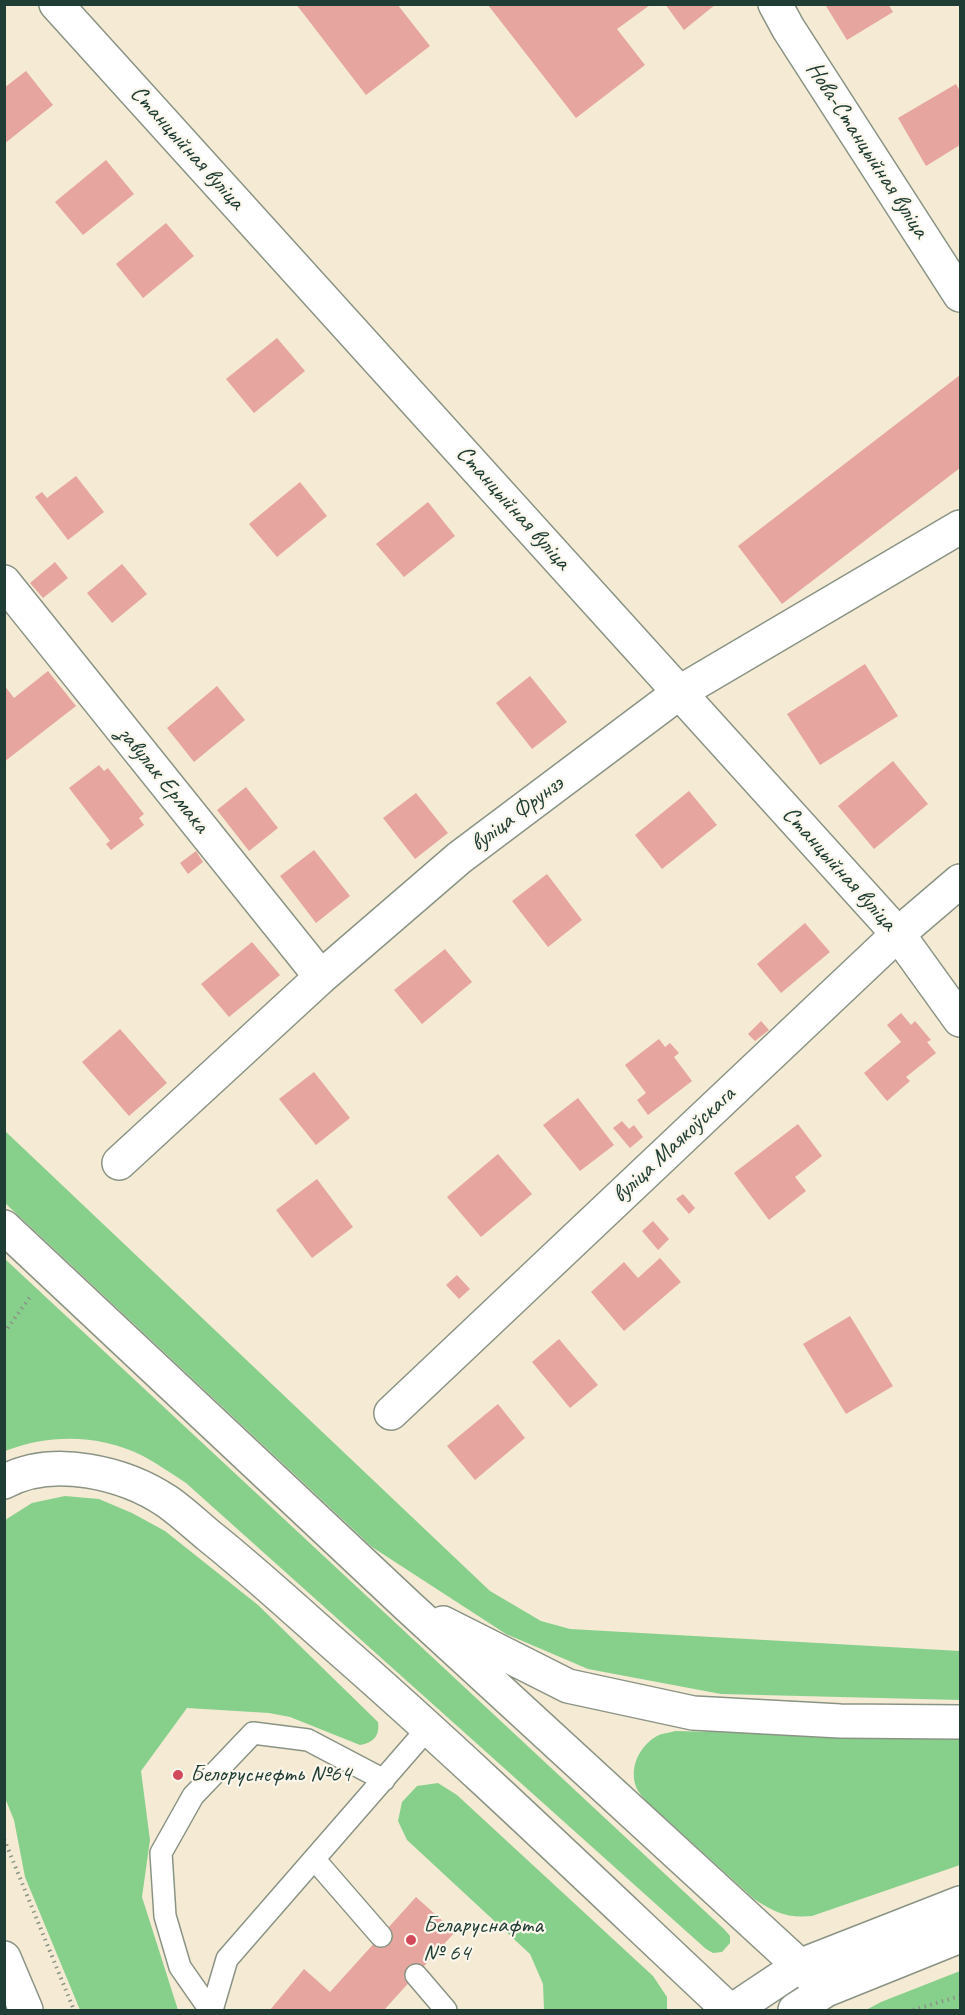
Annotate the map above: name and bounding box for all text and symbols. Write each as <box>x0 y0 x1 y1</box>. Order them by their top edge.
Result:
street label: Нова-Станцыйная вуліца <box>799 56 935 244</box>
street label: Станцыйная вуліца <box>123 80 251 216</box>
street label: Станцыйная вуліца <box>449 440 577 576</box>
street label: завулак Ермака <box>111 721 215 839</box>
street label: вуліца Фрунзэ <box>465 770 569 858</box>
street label: Станцыйная вуліца <box>775 801 903 937</box>
street label: вуліца Маякоўскага <box>606 1081 742 1209</box>
place label: Белоруснефть №64 <box>190 1761 351 1789</box>
marker: Белоруснефть №64 <box>171 1768 185 1782</box>
place label: Беларуснафта № 64 <box>423 1912 543 1968</box>
marker: Беларуснафта № 64 <box>404 1933 418 1947</box>

